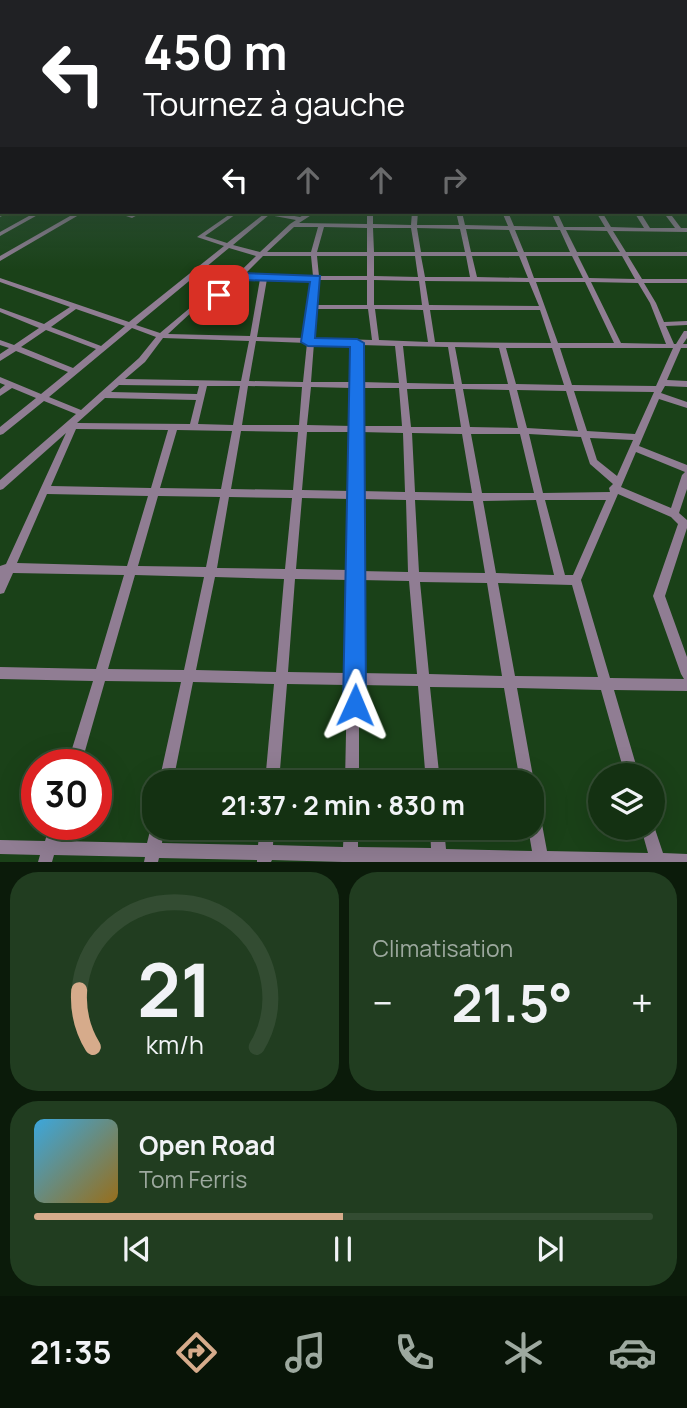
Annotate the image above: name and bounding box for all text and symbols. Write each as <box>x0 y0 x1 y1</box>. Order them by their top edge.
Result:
text: 450 m <box>143 18 288 85</box>
icon: left <box>28 28 119 119</box>
text: Tournez à gauche <box>143 82 405 126</box>
icon: left <box>216 161 254 199</box>
icon: ahead <box>289 161 327 199</box>
icon: ahead <box>362 161 400 199</box>
icon: right <box>435 161 473 199</box>
pin <box>189 265 249 325</box>
icon: arrive <box>200 276 238 314</box>
position arrow <box>318 668 392 742</box>
speed limit sign: 30 <box>21 749 112 840</box>
map controls <box>588 763 665 840</box>
button: layers <box>588 763 665 840</box>
text: 21:37 · 2 min · 830 m <box>221 787 465 823</box>
text: Climatisation <box>373 932 513 964</box>
text: 21 <box>137 940 212 1040</box>
text: 21.5° <box>451 967 573 1038</box>
text: − <box>373 976 393 1028</box>
text: + <box>631 976 653 1028</box>
text: km/h <box>145 1027 203 1062</box>
text: Open Road <box>139 1127 275 1163</box>
text: Tom Ferris <box>139 1163 247 1195</box>
icon: previous <box>118 1230 156 1268</box>
icon: pause <box>324 1230 362 1268</box>
icon: next <box>531 1230 569 1268</box>
icon: directions <box>172 1328 221 1377</box>
icon: music <box>281 1328 330 1377</box>
icon: phone <box>390 1328 439 1377</box>
icon: climate <box>499 1328 548 1377</box>
icon: car <box>608 1328 657 1377</box>
text: 21:35 <box>30 1330 111 1374</box>

